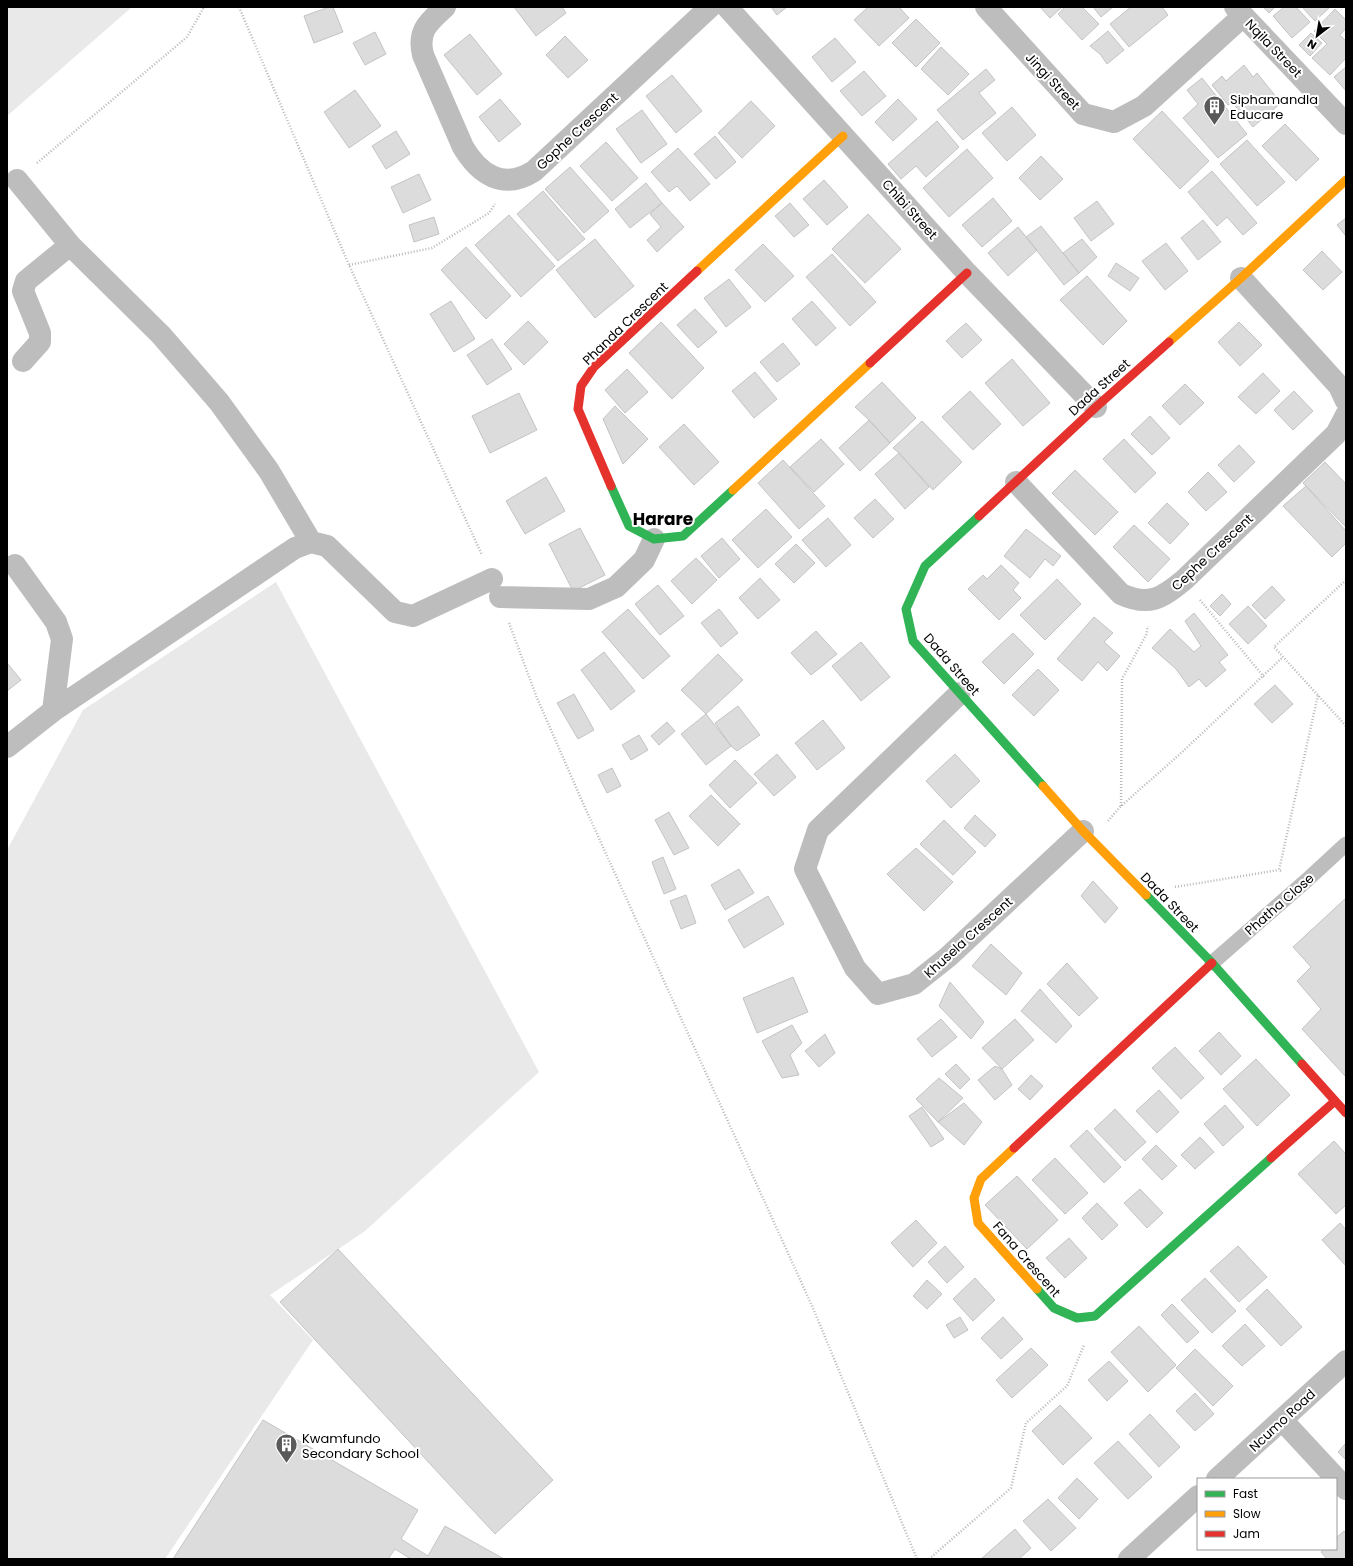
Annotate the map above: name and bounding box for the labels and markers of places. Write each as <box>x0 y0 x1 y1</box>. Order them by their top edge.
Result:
place label: Siphamandla Educare <box>1230 90 1318 124</box>
building icon: Siphamandla Educare <box>1202 93 1228 126</box>
place label: Kwamfundo Secondary School <box>302 1429 419 1463</box>
building icon: Kwamfundo Secondary School <box>274 1432 300 1465</box>

